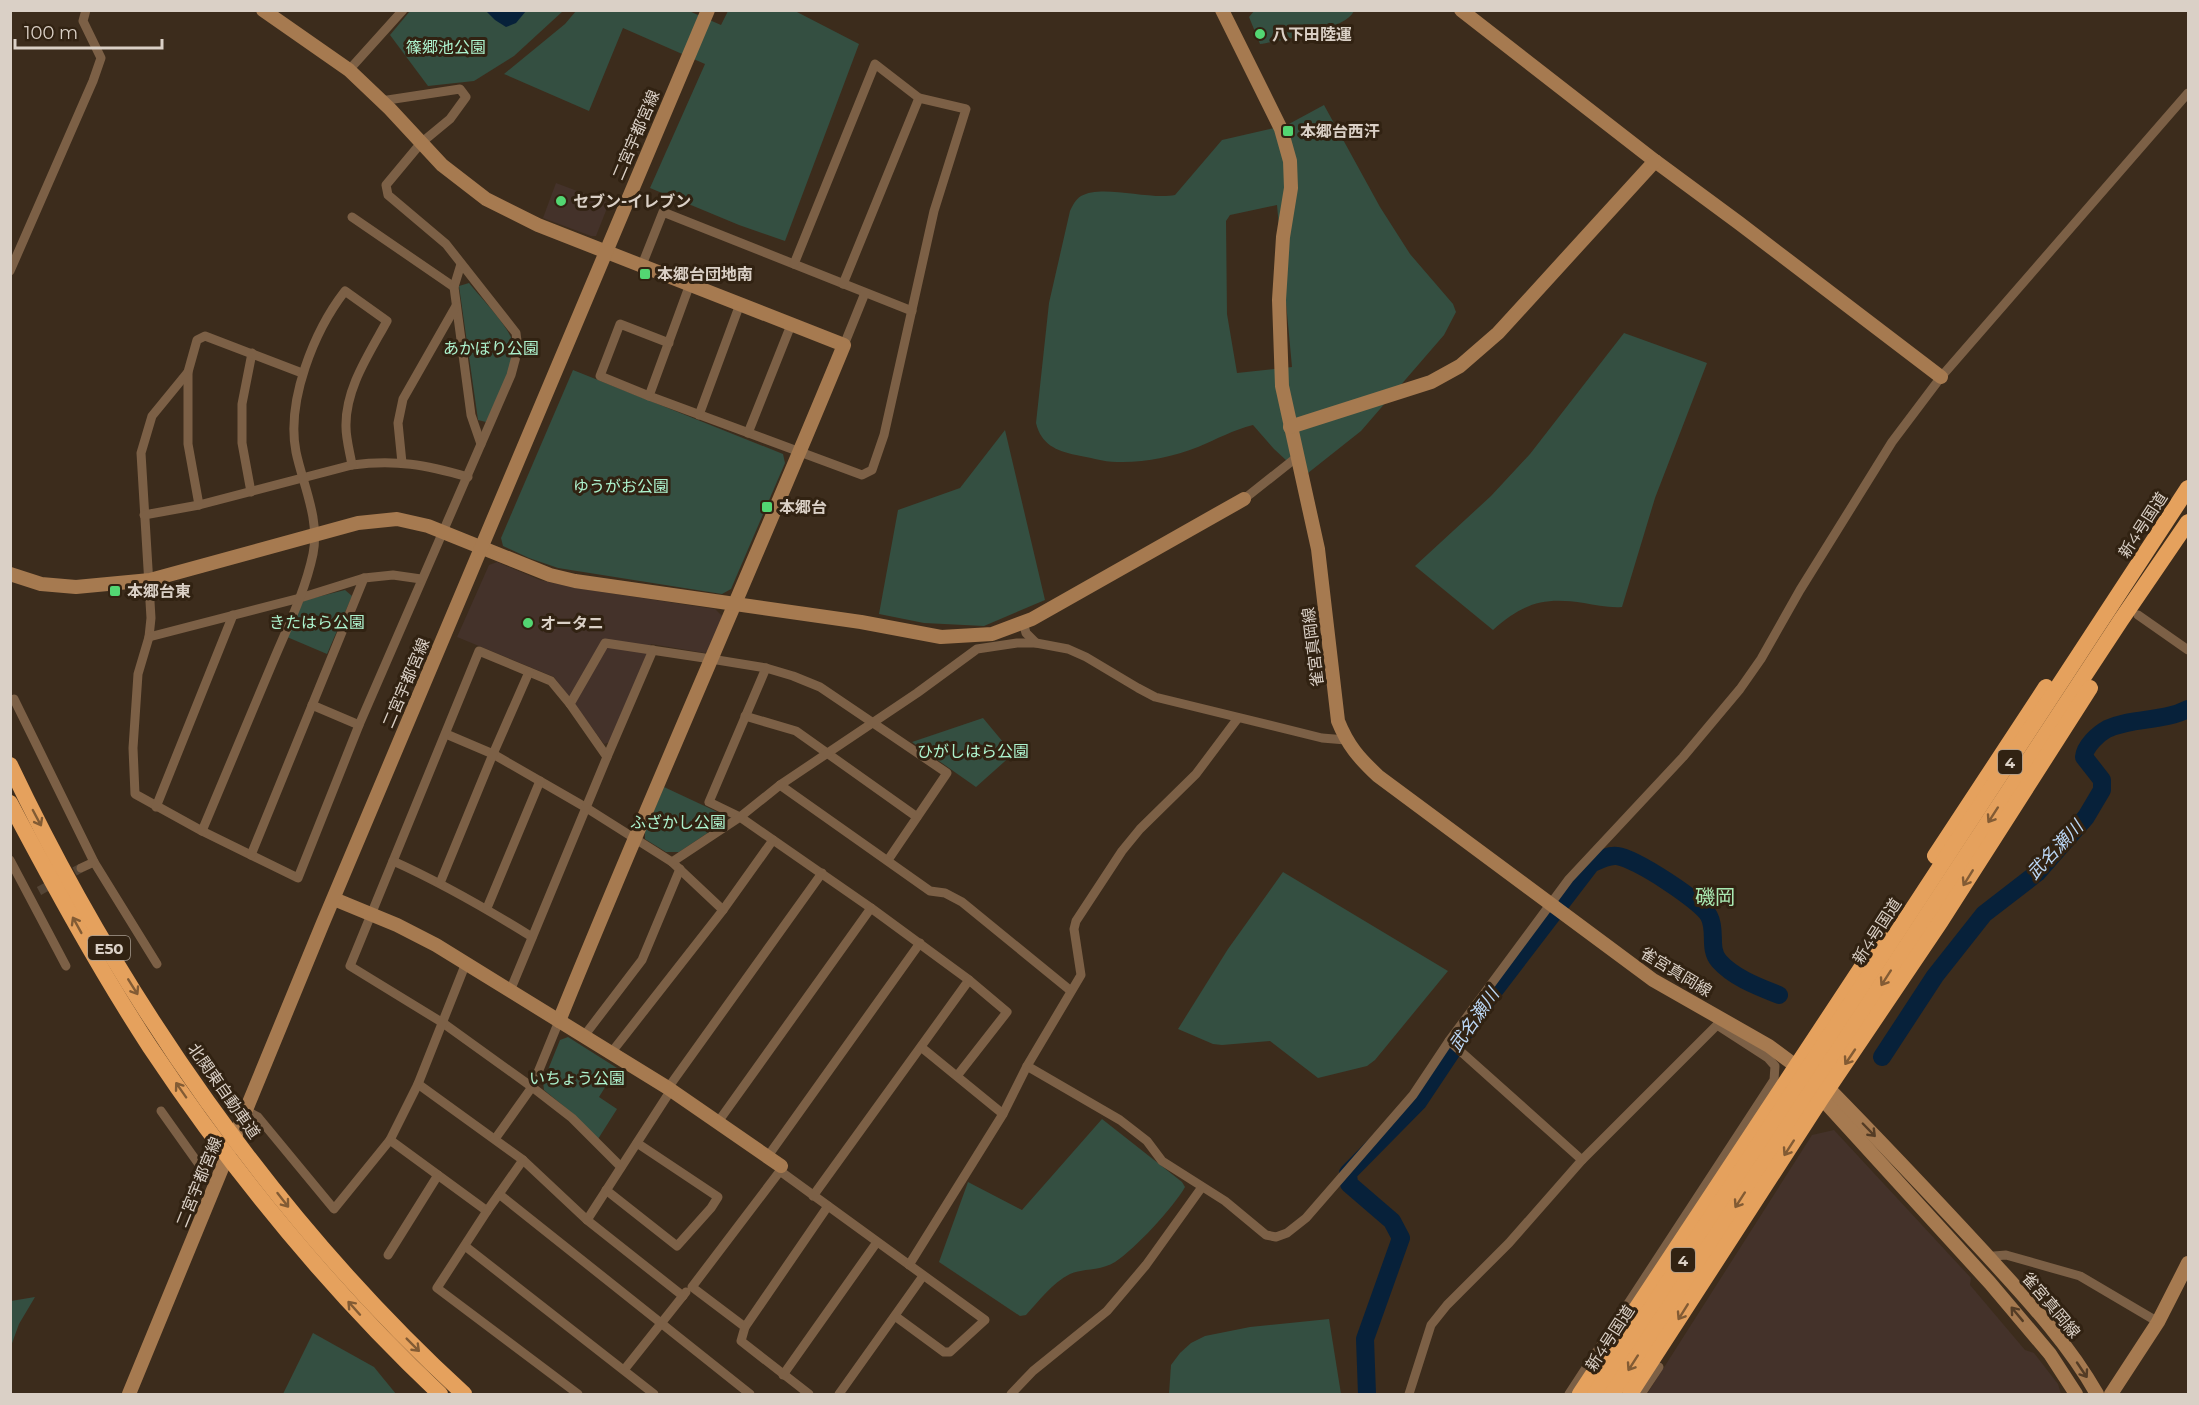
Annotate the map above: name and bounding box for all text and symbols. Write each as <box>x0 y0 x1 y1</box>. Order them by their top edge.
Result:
scale bar <box>15 12 162 50</box>
text: 100 m <box>24 22 78 44</box>
place label: 八下田陸運 <box>1272 25 1352 44</box>
marker: 八下田陸運 <box>1253 27 1267 41</box>
park label: 篠郷池公園 <box>406 38 486 57</box>
street label: 二宮宇都宮線 <box>608 87 664 183</box>
place label: 本郷台西汗 <box>1300 122 1380 141</box>
marker: 本郷台西汗 <box>1281 124 1295 138</box>
place label: セブン-イレブン <box>573 192 691 211</box>
marker: セブン-イレブン <box>554 194 568 208</box>
place label: 本郷台団地南 <box>657 265 753 284</box>
marker: 本郷台団地南 <box>638 267 652 281</box>
park label: あかぼり公園 <box>443 339 539 358</box>
park label: ゆうがお公園 <box>573 477 669 496</box>
street label: 新4号国道 <box>2115 489 2171 561</box>
place label: 本郷台 <box>779 498 827 517</box>
marker: 本郷台 <box>760 500 774 514</box>
place label: 本郷台東 <box>127 582 191 601</box>
marker: 本郷台東 <box>108 584 122 598</box>
street label: 雀宮真岡線 <box>1299 606 1327 688</box>
park label: きたはら公園 <box>269 613 365 632</box>
place label: オータニ <box>540 614 604 633</box>
marker: オータニ <box>521 616 535 630</box>
street label: 二宮宇都宮線 <box>378 635 434 731</box>
park label: ひがしはら公園 <box>917 742 1029 761</box>
road number: 4 <box>1998 750 2022 774</box>
one-way arrow <box>1986 806 1998 823</box>
one-way arrow <box>32 808 43 826</box>
park label: ふざかし公園 <box>630 813 726 832</box>
water label: 武名瀬川 <box>2022 815 2089 884</box>
one-way arrow <box>1962 869 1974 886</box>
district label: 磯岡 <box>1695 885 1735 909</box>
street label: 新4号国道 <box>1849 895 1905 967</box>
one-way arrow <box>71 917 83 934</box>
road number: E50 <box>88 936 130 960</box>
street label: 雀宮真岡線 <box>1637 943 1715 1001</box>
one-way arrow <box>1879 969 1891 986</box>
one-way arrow <box>128 978 140 995</box>
water label: 武名瀬川 <box>1444 983 1505 1056</box>
street label: 北関東自動車道 <box>184 1040 264 1142</box>
one-way arrow <box>1844 1048 1856 1065</box>
park label: いちょう公園 <box>529 1069 625 1088</box>
one-way arrow <box>175 1083 187 1099</box>
one-way arrow <box>1862 1123 1877 1138</box>
street label: 二宮宇都宮線 <box>172 1134 226 1230</box>
one-way arrow <box>1783 1140 1796 1157</box>
one-way arrow <box>1734 1191 1746 1207</box>
one-way arrow <box>276 1192 289 1208</box>
road number: 4 <box>1671 1248 1695 1272</box>
street label: 雀宮真岡線 <box>2018 1268 2084 1342</box>
one-way arrow <box>347 1301 361 1316</box>
street label: 新4号国道 <box>1582 1302 1638 1374</box>
one-way arrow <box>1677 1303 1689 1320</box>
one-way arrow <box>2010 1306 2023 1322</box>
one-way arrow <box>406 1338 420 1353</box>
one-way arrow <box>1627 1354 1639 1370</box>
one-way arrow <box>2076 1362 2088 1378</box>

